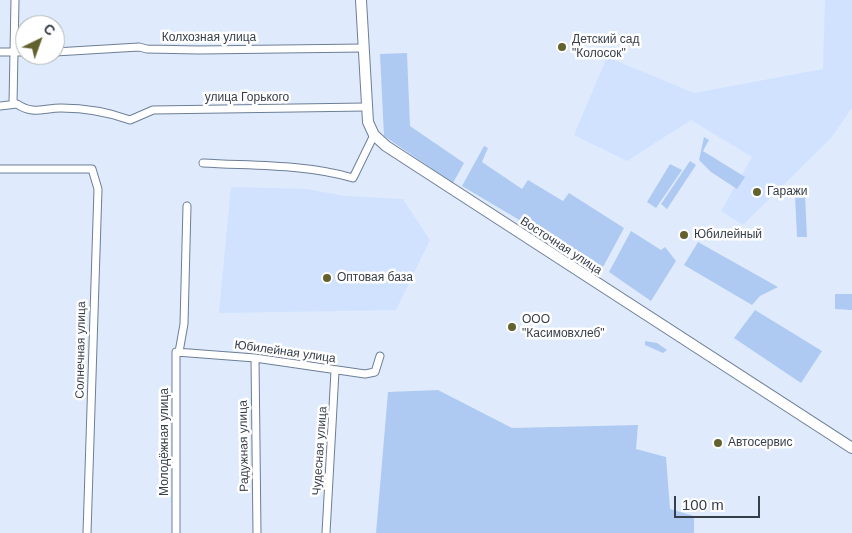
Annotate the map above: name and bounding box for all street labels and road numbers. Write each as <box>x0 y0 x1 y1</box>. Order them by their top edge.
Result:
street label: Колхозная улица <box>162 31 256 45</box>
street label: улица Горького <box>205 91 289 105</box>
street label: Восточная улица <box>517 214 605 278</box>
street label: Солнечная улица <box>73 301 89 399</box>
street label: Юбилейная улица <box>233 338 337 366</box>
street label: Молодёжная улица <box>158 388 172 496</box>
street label: Радужная улица <box>236 400 252 492</box>
street label: Чудесная улица <box>310 406 330 496</box>

